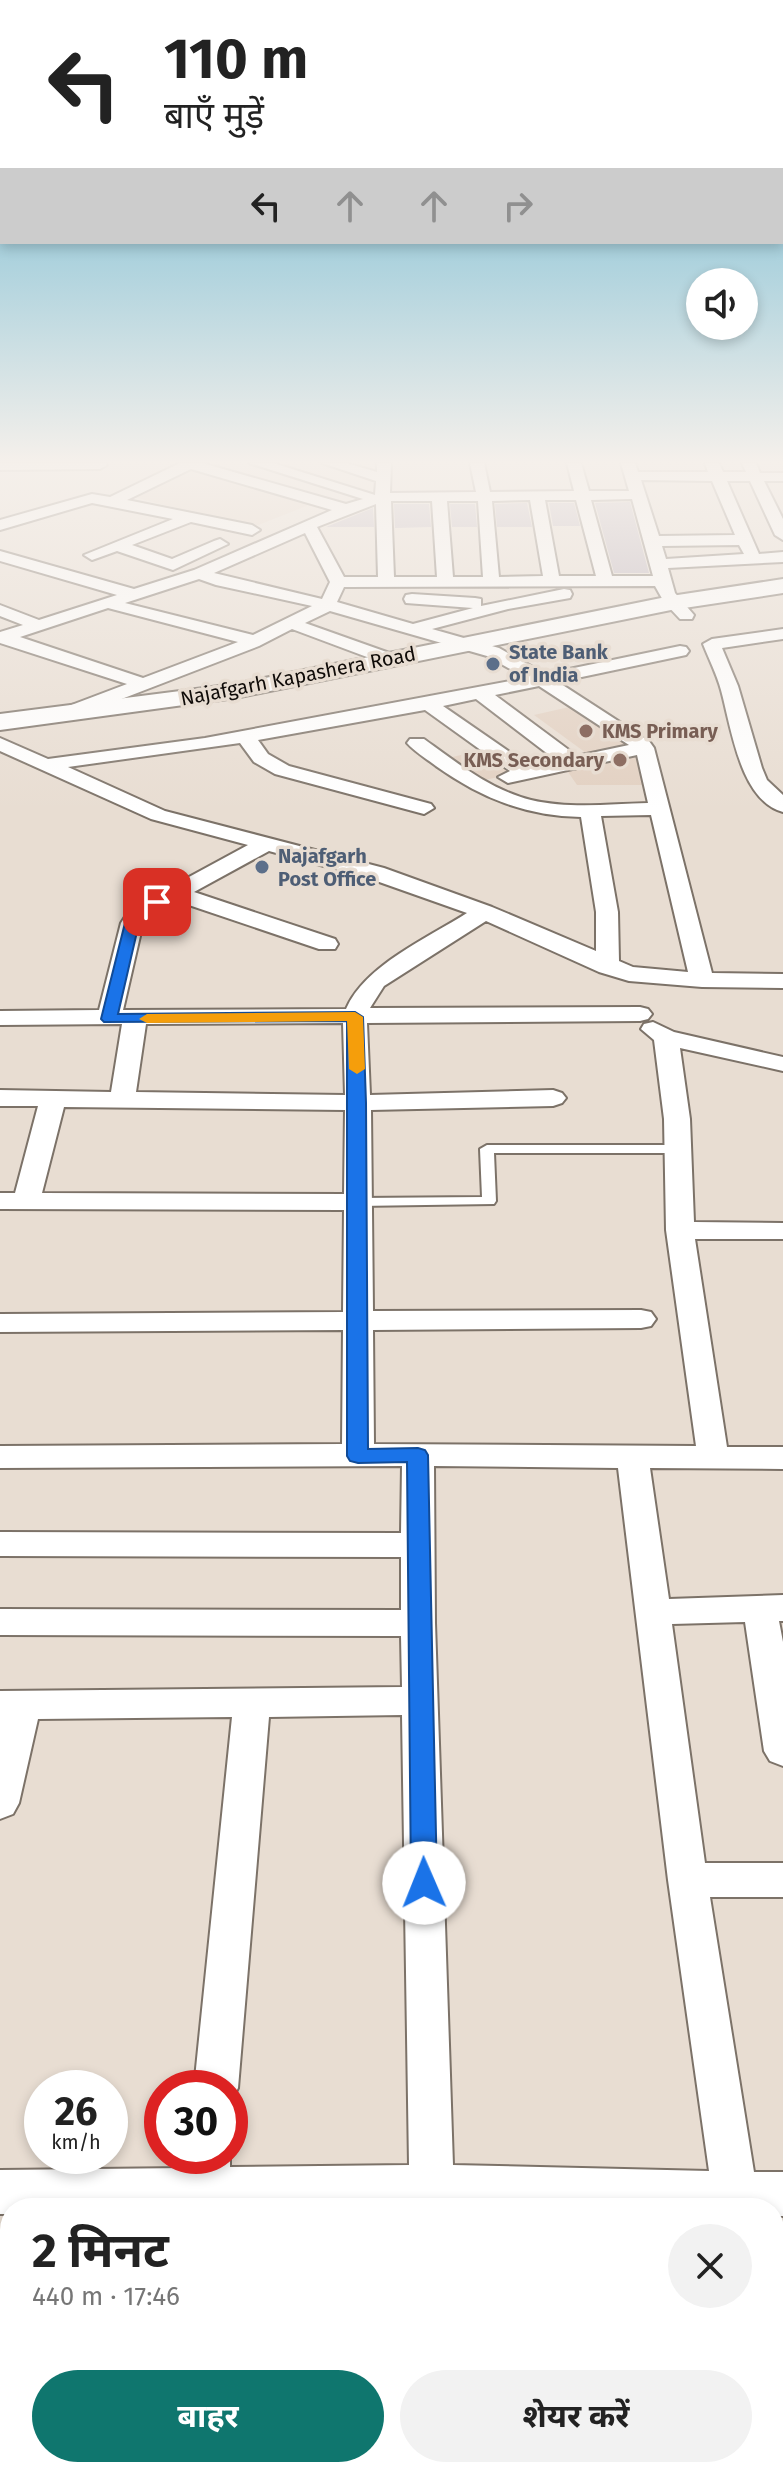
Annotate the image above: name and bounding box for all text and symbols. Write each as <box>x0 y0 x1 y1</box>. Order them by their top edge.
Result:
text: 110 m <box>164 26 308 93</box>
icon: left <box>32 32 136 136</box>
text: बाएँ मुड़ें <box>164 94 264 138</box>
icon: left <box>244 184 288 228</box>
icon: ahead <box>328 184 372 228</box>
icon: ahead <box>412 184 456 228</box>
icon: right <box>496 184 540 228</box>
map controls <box>686 268 758 340</box>
button: sound <box>686 268 758 340</box>
place label: State Bank of India <box>509 640 609 687</box>
street label: Najafgarh Kapashera Road <box>178 641 418 711</box>
marker: State Bank of India <box>484 655 502 673</box>
place label: KMS Primary <box>602 719 718 743</box>
marker: KMS Primary <box>577 722 595 740</box>
place label: KMS Secondary <box>464 748 605 772</box>
marker: KMS Secondary <box>611 751 629 769</box>
place label: Najafgarh Post Office <box>278 844 376 891</box>
marker: Najafgarh Post Office <box>253 858 271 876</box>
pin <box>123 868 191 936</box>
icon: arrive <box>135 880 179 924</box>
position arrow <box>382 1841 466 1925</box>
speed limit sign: 30 <box>144 2070 248 2174</box>
text: 26 <box>54 2088 98 2136</box>
text: km/h <box>51 2130 101 2154</box>
text: 2 मिनट <box>32 2222 169 2280</box>
button: close <box>668 2224 752 2308</box>
text: 440 m · 17:46 <box>32 2281 180 2312</box>
button: बाहर <box>32 2370 384 2462</box>
button: शेयर करें <box>400 2370 752 2462</box>

